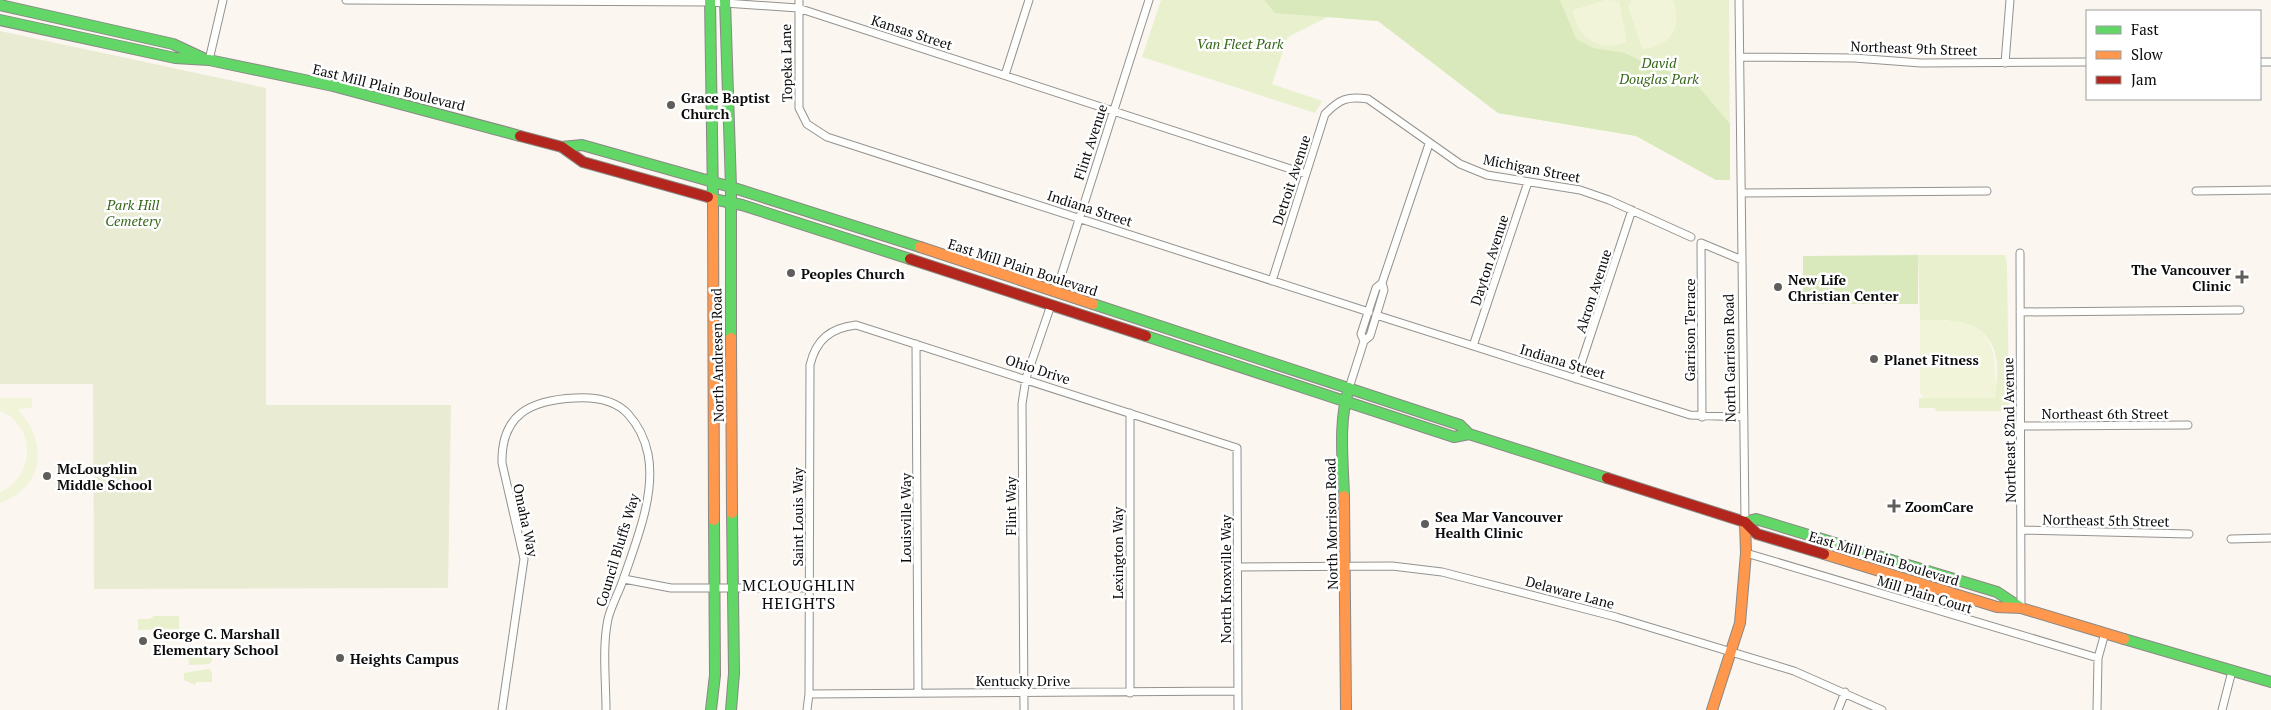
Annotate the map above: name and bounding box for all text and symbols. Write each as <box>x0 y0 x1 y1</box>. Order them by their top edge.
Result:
street label: Kansas Street <box>869 10 956 54</box>
legend <box>2086 10 2261 100</box>
text: Fast <box>2131 19 2159 39</box>
street label: Topeka Lane <box>776 24 796 102</box>
park label: Van Fleet Park <box>1196 34 1284 53</box>
street label: Northeast 9th Street <box>1850 36 1979 60</box>
text: Slow <box>2131 44 2164 64</box>
park label: David Douglas Park <box>1618 53 1699 88</box>
street label: East Mill Plain Boulevard <box>311 59 467 115</box>
text: Jam <box>2131 69 2157 89</box>
place label: Grace Baptist Church <box>681 88 771 123</box>
marker: Grace Baptist Church <box>665 99 677 111</box>
street label: Flint Avenue <box>1069 102 1111 182</box>
street label: Detroit Avenue <box>1267 133 1315 227</box>
street label: Michigan Street <box>1482 149 1583 187</box>
street label: Indiana Street <box>1045 185 1136 231</box>
park label: Park Hill Cemetery <box>105 195 161 230</box>
street label: Dayton Avenue <box>1465 212 1513 308</box>
street label: East Mill Plain Boulevard <box>946 234 1100 300</box>
street label: Akron Avenue <box>1570 247 1616 335</box>
place label: The Vancouver Clinic <box>2131 260 2231 295</box>
place label: Peoples Church <box>801 264 905 283</box>
marker: Peoples Church <box>785 267 797 279</box>
place label: New Life Christian Center <box>1788 270 1898 305</box>
marker: The Vancouver Clinic <box>2235 270 2249 284</box>
street label: Garrison Terrace <box>1680 278 1699 382</box>
marker: New Life Christian Center <box>1772 281 1784 293</box>
street label: North Andresen Road <box>706 288 728 422</box>
street label: North Garrison Road <box>1718 293 1740 422</box>
street label: Indiana Street <box>1518 339 1609 383</box>
street label: Ohio Drive <box>1003 350 1073 388</box>
place label: Planet Fitness <box>1884 350 1979 369</box>
marker: Planet Fitness <box>1868 353 1880 365</box>
street label: Northeast 82nd Avenue <box>1998 357 2020 503</box>
street label: Northeast 6th Street <box>2041 404 2169 423</box>
street label: North Morrison Road <box>1320 458 1342 590</box>
place label: McLoughlin Middle School <box>57 459 153 494</box>
street label: Saint Louis Way <box>788 467 807 567</box>
marker: McLoughlin Middle School <box>41 470 53 482</box>
street label: Louisville Way <box>896 472 915 563</box>
street label: Flint Way <box>1001 475 1020 536</box>
street label: Omaha Way <box>509 482 543 559</box>
street label: Council Bluffs Way <box>591 490 644 609</box>
place label: ZoomCare <box>1905 497 1974 516</box>
marker: ZoomCare <box>1887 499 1901 513</box>
street label: Lexington Way <box>1108 506 1127 599</box>
place label: Sea Mar Vancouver Health Clinic <box>1435 507 1563 542</box>
street label: Northeast 5th Street <box>2042 509 2171 531</box>
street label: North Knoxville Way <box>1216 514 1235 643</box>
marker: Sea Mar Vancouver Health Clinic <box>1419 518 1431 530</box>
street label: East Mill Plain Boulevard <box>1806 526 1962 590</box>
street label: Mill Plain Court <box>1875 570 1976 618</box>
street label: Delaware Lane <box>1523 571 1617 613</box>
district label: MCLOUGHLIN HEIGHTS <box>742 574 856 614</box>
place label: George C. Marshall Elementary School <box>153 624 280 659</box>
marker: George C. Marshall Elementary School <box>137 635 149 647</box>
place label: Heights Campus <box>350 649 459 668</box>
marker: Heights Campus <box>334 652 346 664</box>
street label: Kentucky Drive <box>976 671 1070 690</box>

